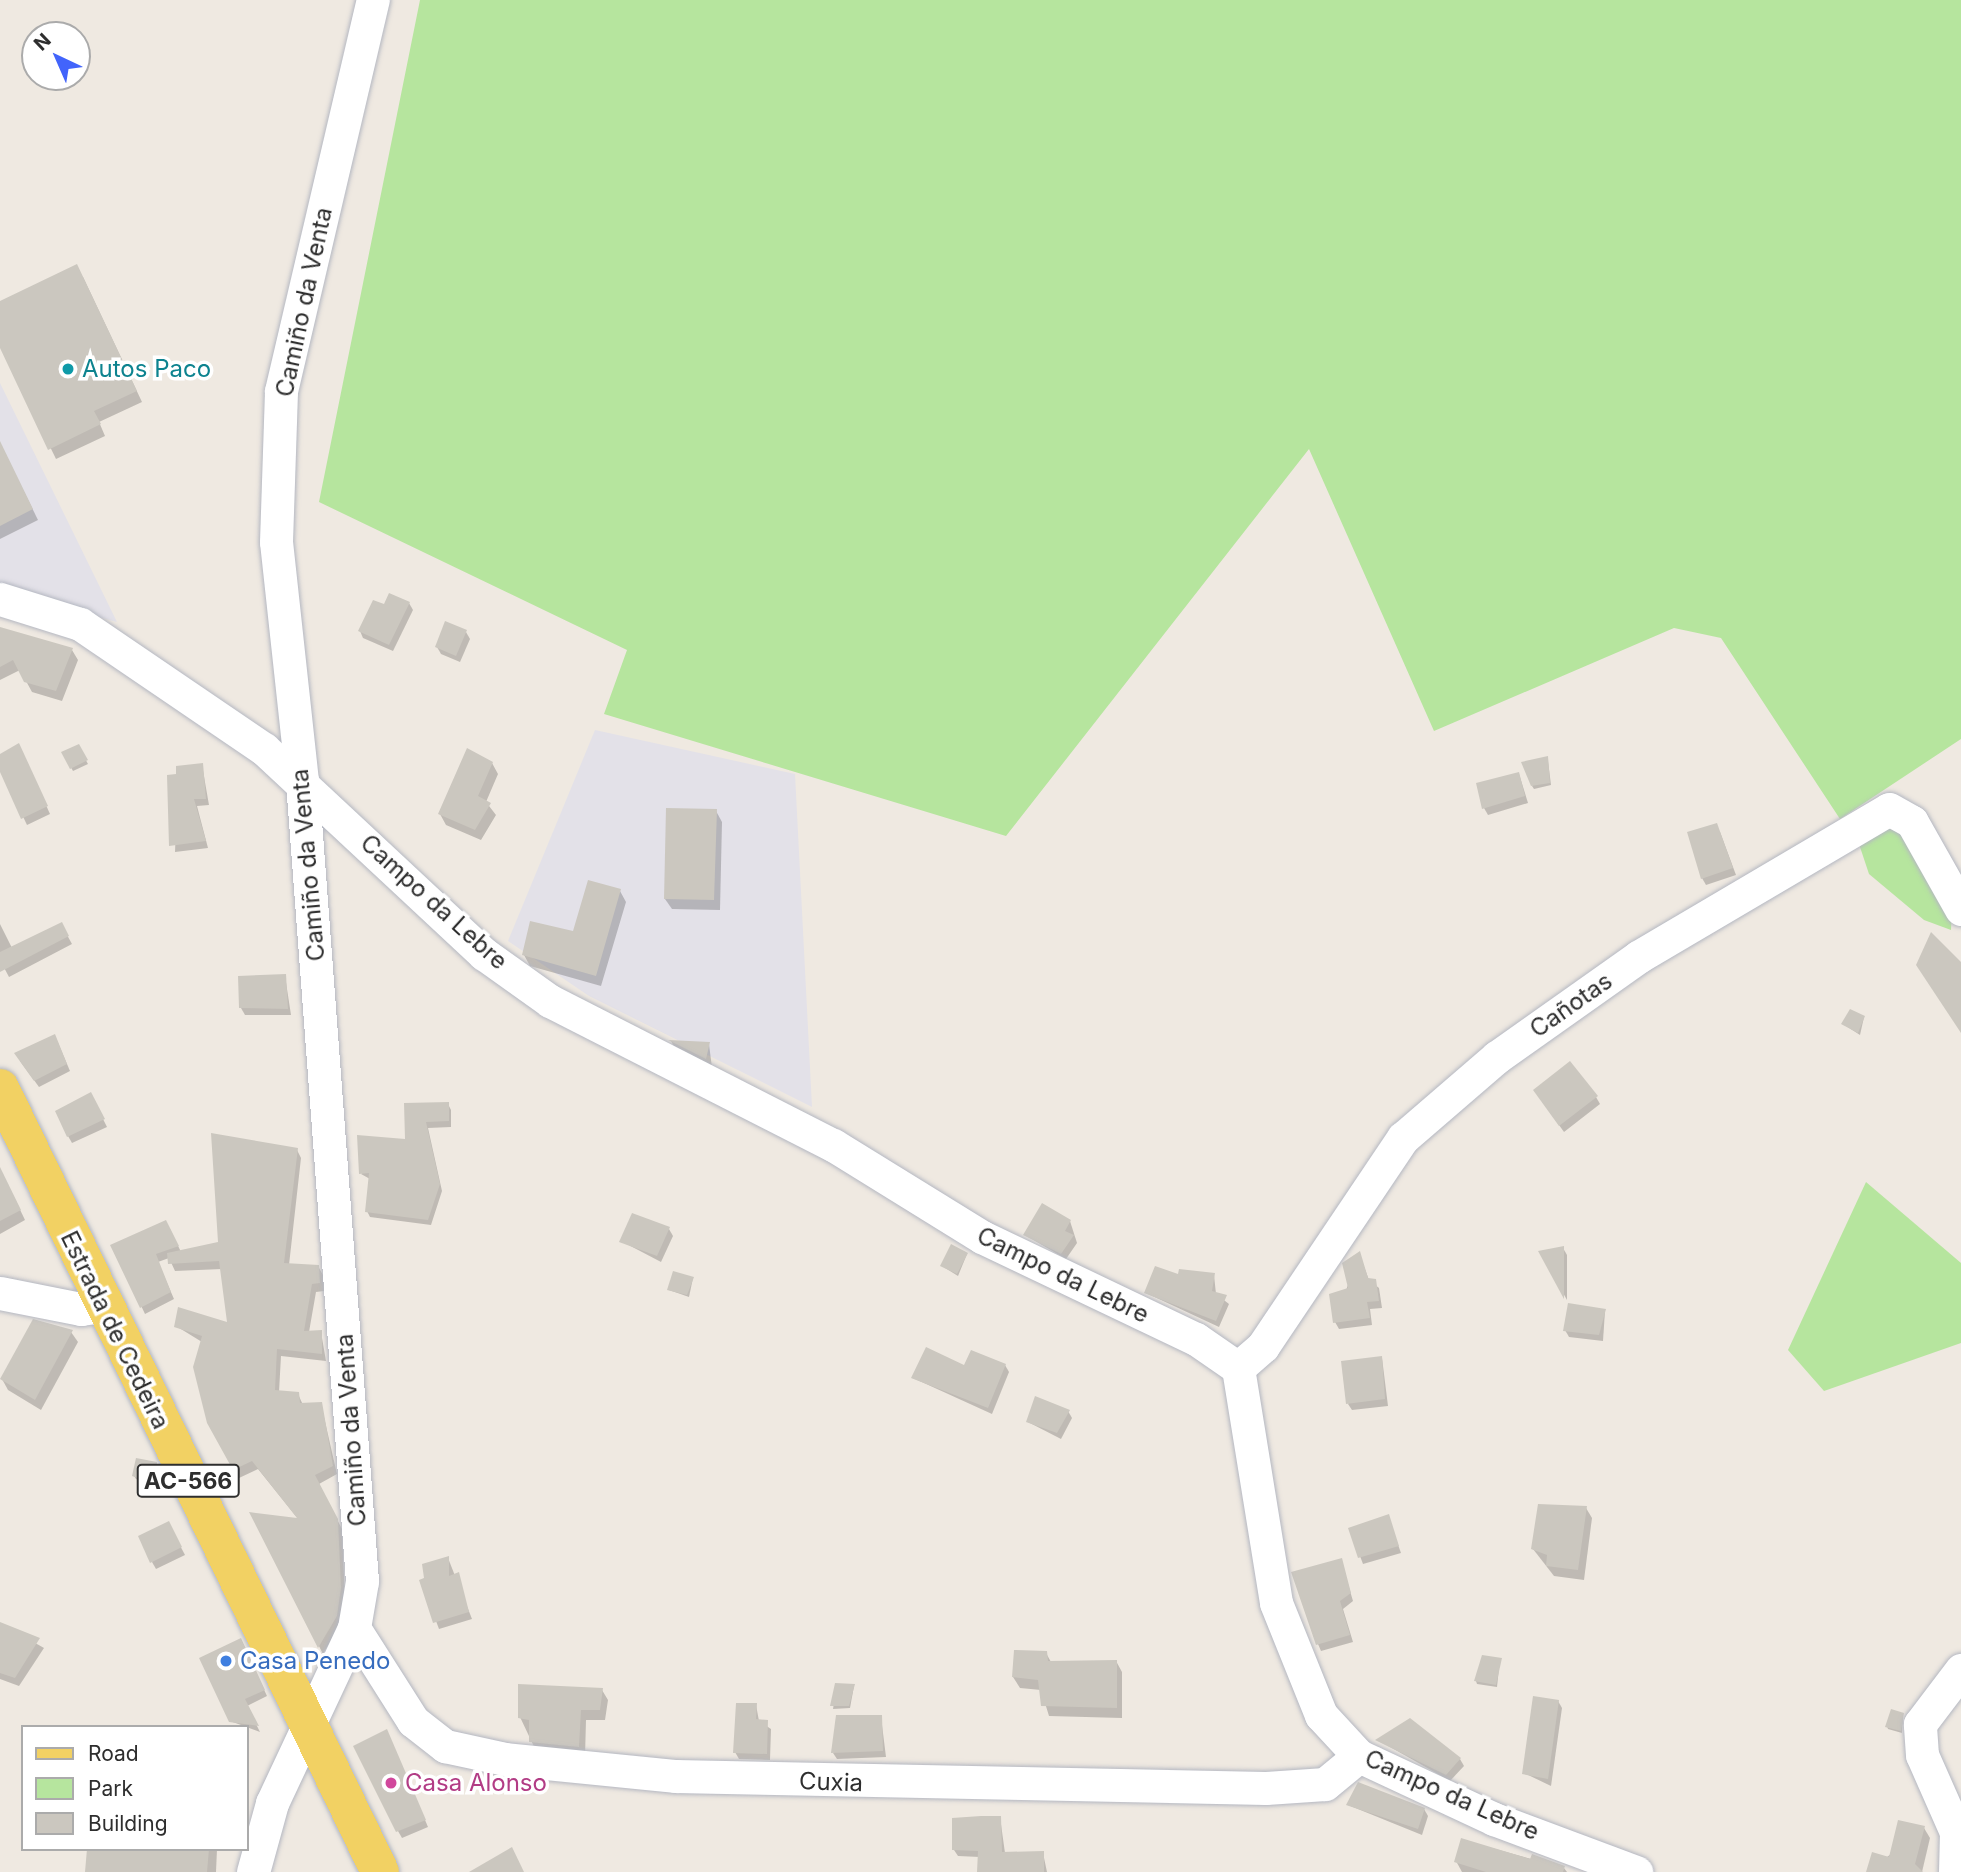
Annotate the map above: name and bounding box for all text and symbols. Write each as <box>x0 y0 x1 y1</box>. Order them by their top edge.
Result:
north arrow <box>21 21 91 91</box>
text: N <box>29 29 56 55</box>
street label: Camiño da Venta <box>270 205 338 399</box>
place label: Autos Paco <box>82 355 211 383</box>
marker: Autos Paco <box>60 361 76 377</box>
street label: Camiño da Venta <box>285 768 331 962</box>
street label: Campo da Lebre <box>355 829 513 975</box>
street label: Cañotas <box>1524 966 1618 1044</box>
street label: Campo da Lebre <box>972 1221 1154 1329</box>
street label: Estrada de Cedeira <box>55 1226 175 1434</box>
street label: Camiño da Venta <box>330 1333 372 1527</box>
road number: AC-566 <box>136 1462 241 1500</box>
place label: Casa Penedo <box>240 1647 390 1675</box>
marker: Casa Penedo <box>218 1653 234 1669</box>
legend <box>21 1725 248 1851</box>
text: Road <box>88 1741 139 1766</box>
street label: Campo da Lebre <box>1360 1744 1544 1846</box>
street label: Cuxia <box>798 1766 864 1798</box>
place label: Casa Alonso <box>405 1769 547 1797</box>
marker: Casa Alonso <box>383 1775 399 1791</box>
text: Park <box>88 1776 133 1801</box>
text: Building <box>88 1811 168 1836</box>

